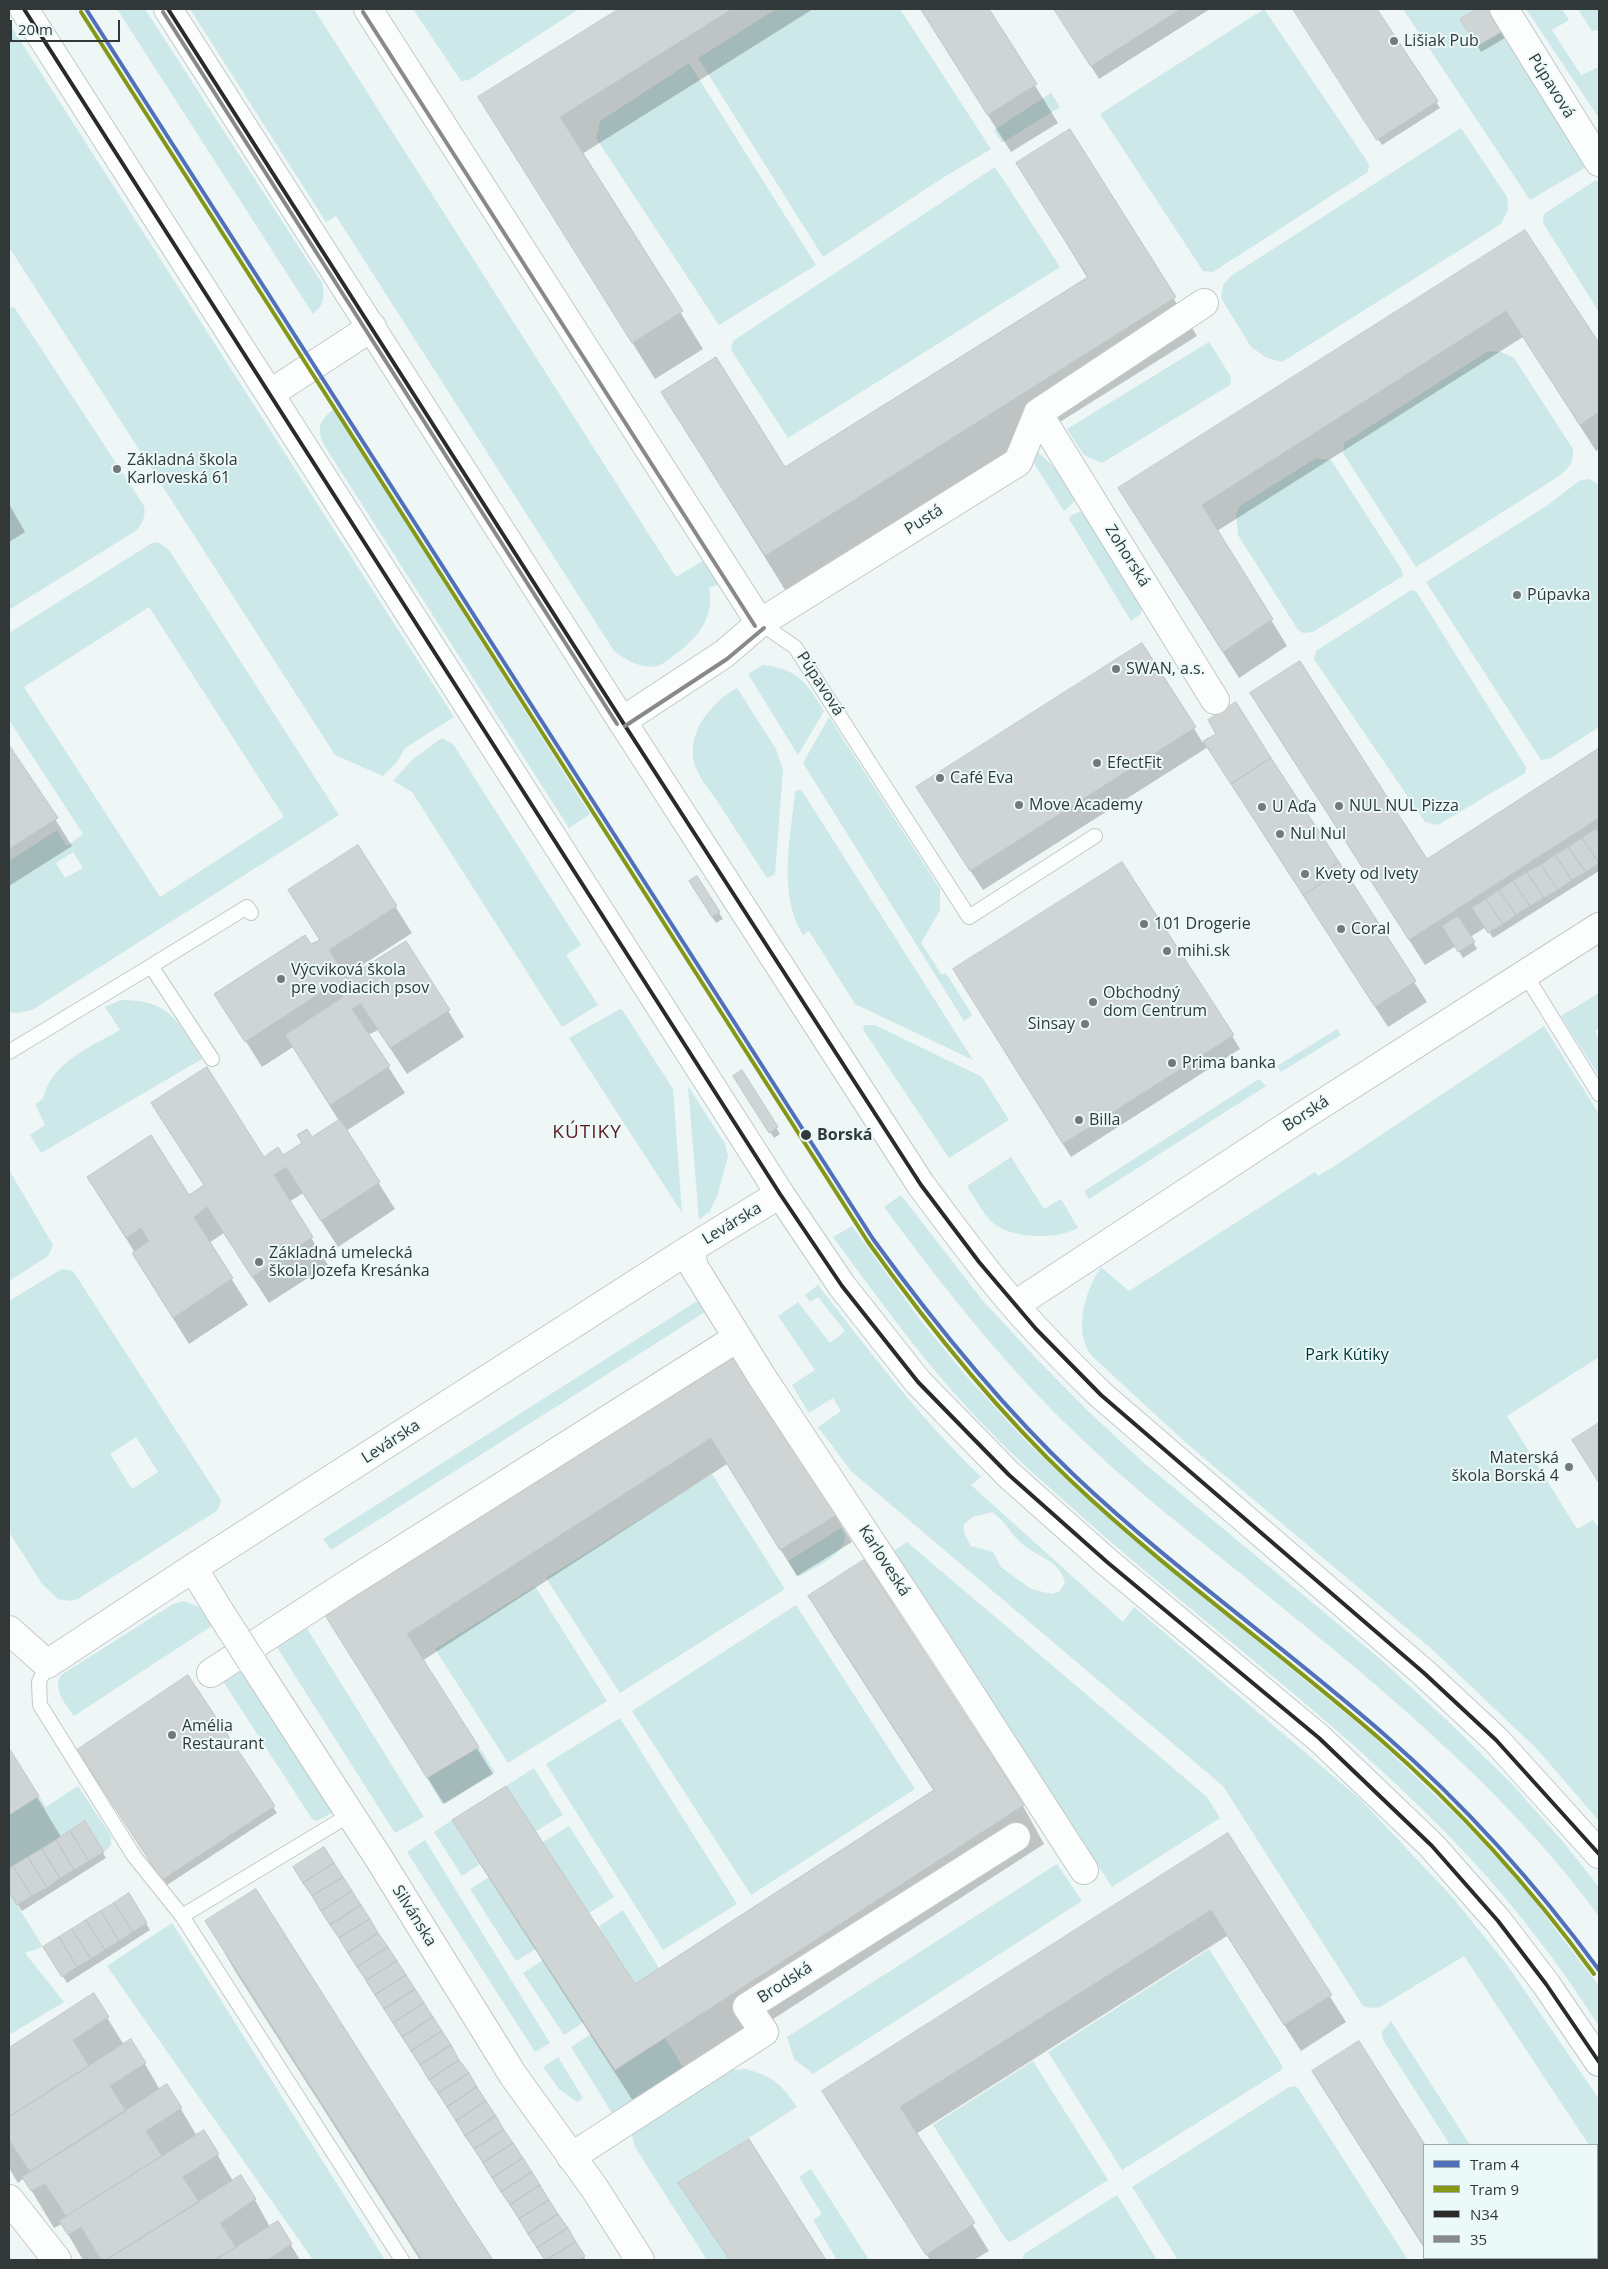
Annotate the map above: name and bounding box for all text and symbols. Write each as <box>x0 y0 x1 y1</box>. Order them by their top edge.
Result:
scale bar <box>12 10 122 42</box>
text: 20 m <box>18 19 53 39</box>
place label: Lišiak Pub <box>1404 31 1479 51</box>
marker: Lišiak Pub <box>1388 35 1400 47</box>
street label: Púpavová <box>1524 50 1578 122</box>
place label: Základná škola Karloveská 61 <box>127 450 238 488</box>
marker: Základná škola Karloveská 61 <box>111 463 123 475</box>
street label: Pustá <box>901 501 947 539</box>
street label: Zohorská <box>1100 521 1154 591</box>
place label: Púpavka <box>1527 585 1590 605</box>
marker: Púpavka <box>1511 589 1523 601</box>
street label: Púpavová <box>792 648 848 720</box>
place label: SWAN, a.s. <box>1126 659 1205 679</box>
marker: SWAN, a.s. <box>1110 663 1122 675</box>
place label: EfectFit <box>1107 753 1162 773</box>
marker: EfectFit <box>1091 757 1103 769</box>
place label: Café Eva <box>950 768 1013 788</box>
marker: Café Eva <box>934 772 946 784</box>
place label: Move Academy <box>1029 795 1142 815</box>
place label: NUL NUL Pizza <box>1349 796 1459 816</box>
place label: U Aďa <box>1272 797 1317 817</box>
marker: Move Academy <box>1013 799 1025 811</box>
marker: NUL NUL Pizza <box>1333 800 1345 812</box>
marker: U Aďa <box>1256 801 1268 813</box>
place label: Nul Nul <box>1290 824 1346 844</box>
marker: Nul Nul <box>1274 828 1286 840</box>
place label: Kvety od Ivety <box>1315 864 1418 884</box>
marker: Kvety od Ivety <box>1299 868 1311 880</box>
place label: 101 Drogerie <box>1154 914 1251 934</box>
marker: 101 Drogerie <box>1138 918 1150 930</box>
place label: Coral <box>1351 919 1390 939</box>
marker: Coral <box>1335 923 1347 935</box>
place label: mihi.sk <box>1177 941 1230 961</box>
marker: mihi.sk <box>1161 945 1173 957</box>
place label: Výcviková škola pre vodiacich psov <box>291 960 429 998</box>
marker: Výcviková škola pre vodiacich psov <box>275 973 287 985</box>
place label: Obchodný dom Centrum <box>1103 983 1207 1021</box>
marker: Obchodný dom Centrum <box>1087 996 1099 1008</box>
place label: Sinsay <box>1028 1014 1075 1034</box>
marker: Sinsay <box>1079 1018 1091 1030</box>
place label: Prima banka <box>1182 1053 1276 1073</box>
marker: Prima banka <box>1166 1057 1178 1069</box>
street label: Borská <box>1279 1092 1333 1136</box>
place label: Billa <box>1089 1110 1120 1130</box>
marker: Billa <box>1073 1114 1085 1126</box>
district label: KÚTIKY <box>551 1122 623 1144</box>
place label: Borská <box>817 1125 872 1145</box>
marker: Borská <box>799 1128 813 1142</box>
street label: Levárska <box>699 1199 765 1249</box>
place label: Základná umelecká škola Jozefa Kresánka <box>269 1243 430 1281</box>
marker: Základná umelecká škola Jozefa Kresánka <box>253 1256 265 1268</box>
park label: Park Kútiky <box>1305 1345 1389 1365</box>
street label: Levárska <box>358 1416 424 1468</box>
place label: Materská škola Borská 4 <box>1452 1448 1559 1486</box>
marker: Materská škola Borská 4 <box>1563 1461 1575 1473</box>
street label: Karloveská <box>854 1522 914 1600</box>
place label: Amélia Restaurant <box>182 1716 264 1754</box>
marker: Amélia Restaurant <box>166 1729 178 1741</box>
street label: Silvánska <box>388 1882 440 1950</box>
street label: Brodská <box>754 1958 816 2008</box>
legend <box>1423 2144 1598 2259</box>
text: Tram 4 <box>1470 2154 1519 2174</box>
text: Tram 9 <box>1470 2179 1519 2199</box>
text: N34 <box>1470 2204 1498 2224</box>
text: 35 <box>1470 2229 1487 2249</box>

